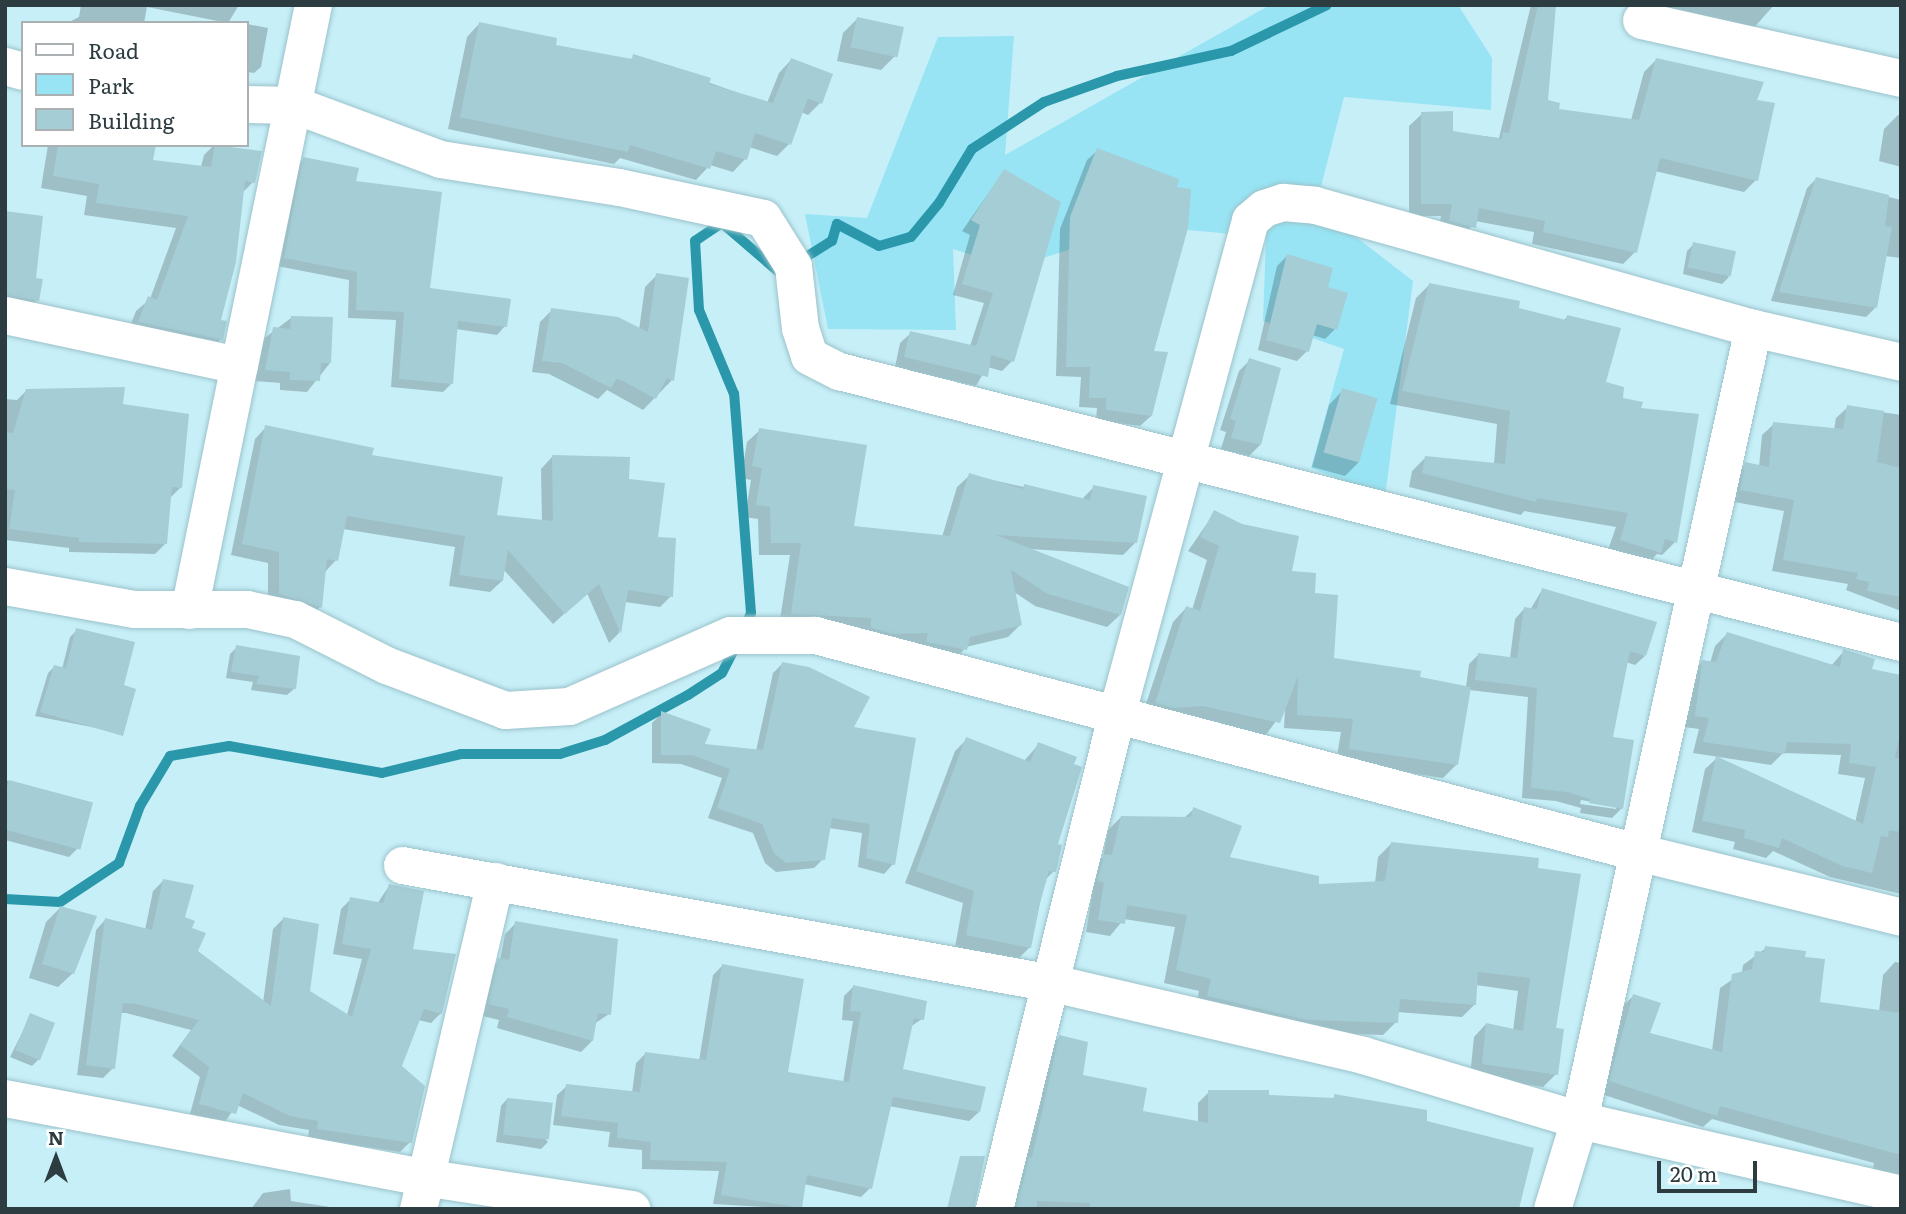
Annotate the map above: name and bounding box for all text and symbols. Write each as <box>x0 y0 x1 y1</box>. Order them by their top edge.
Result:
legend <box>21 21 248 147</box>
text: Road <box>88 34 139 65</box>
text: Park <box>88 69 134 100</box>
text: Building <box>88 104 174 135</box>
north arrow <box>21 1123 91 1193</box>
text: N <box>48 1123 64 1151</box>
scale bar <box>1661 1148 1761 1192</box>
text: 20 m <box>1670 1157 1717 1188</box>

